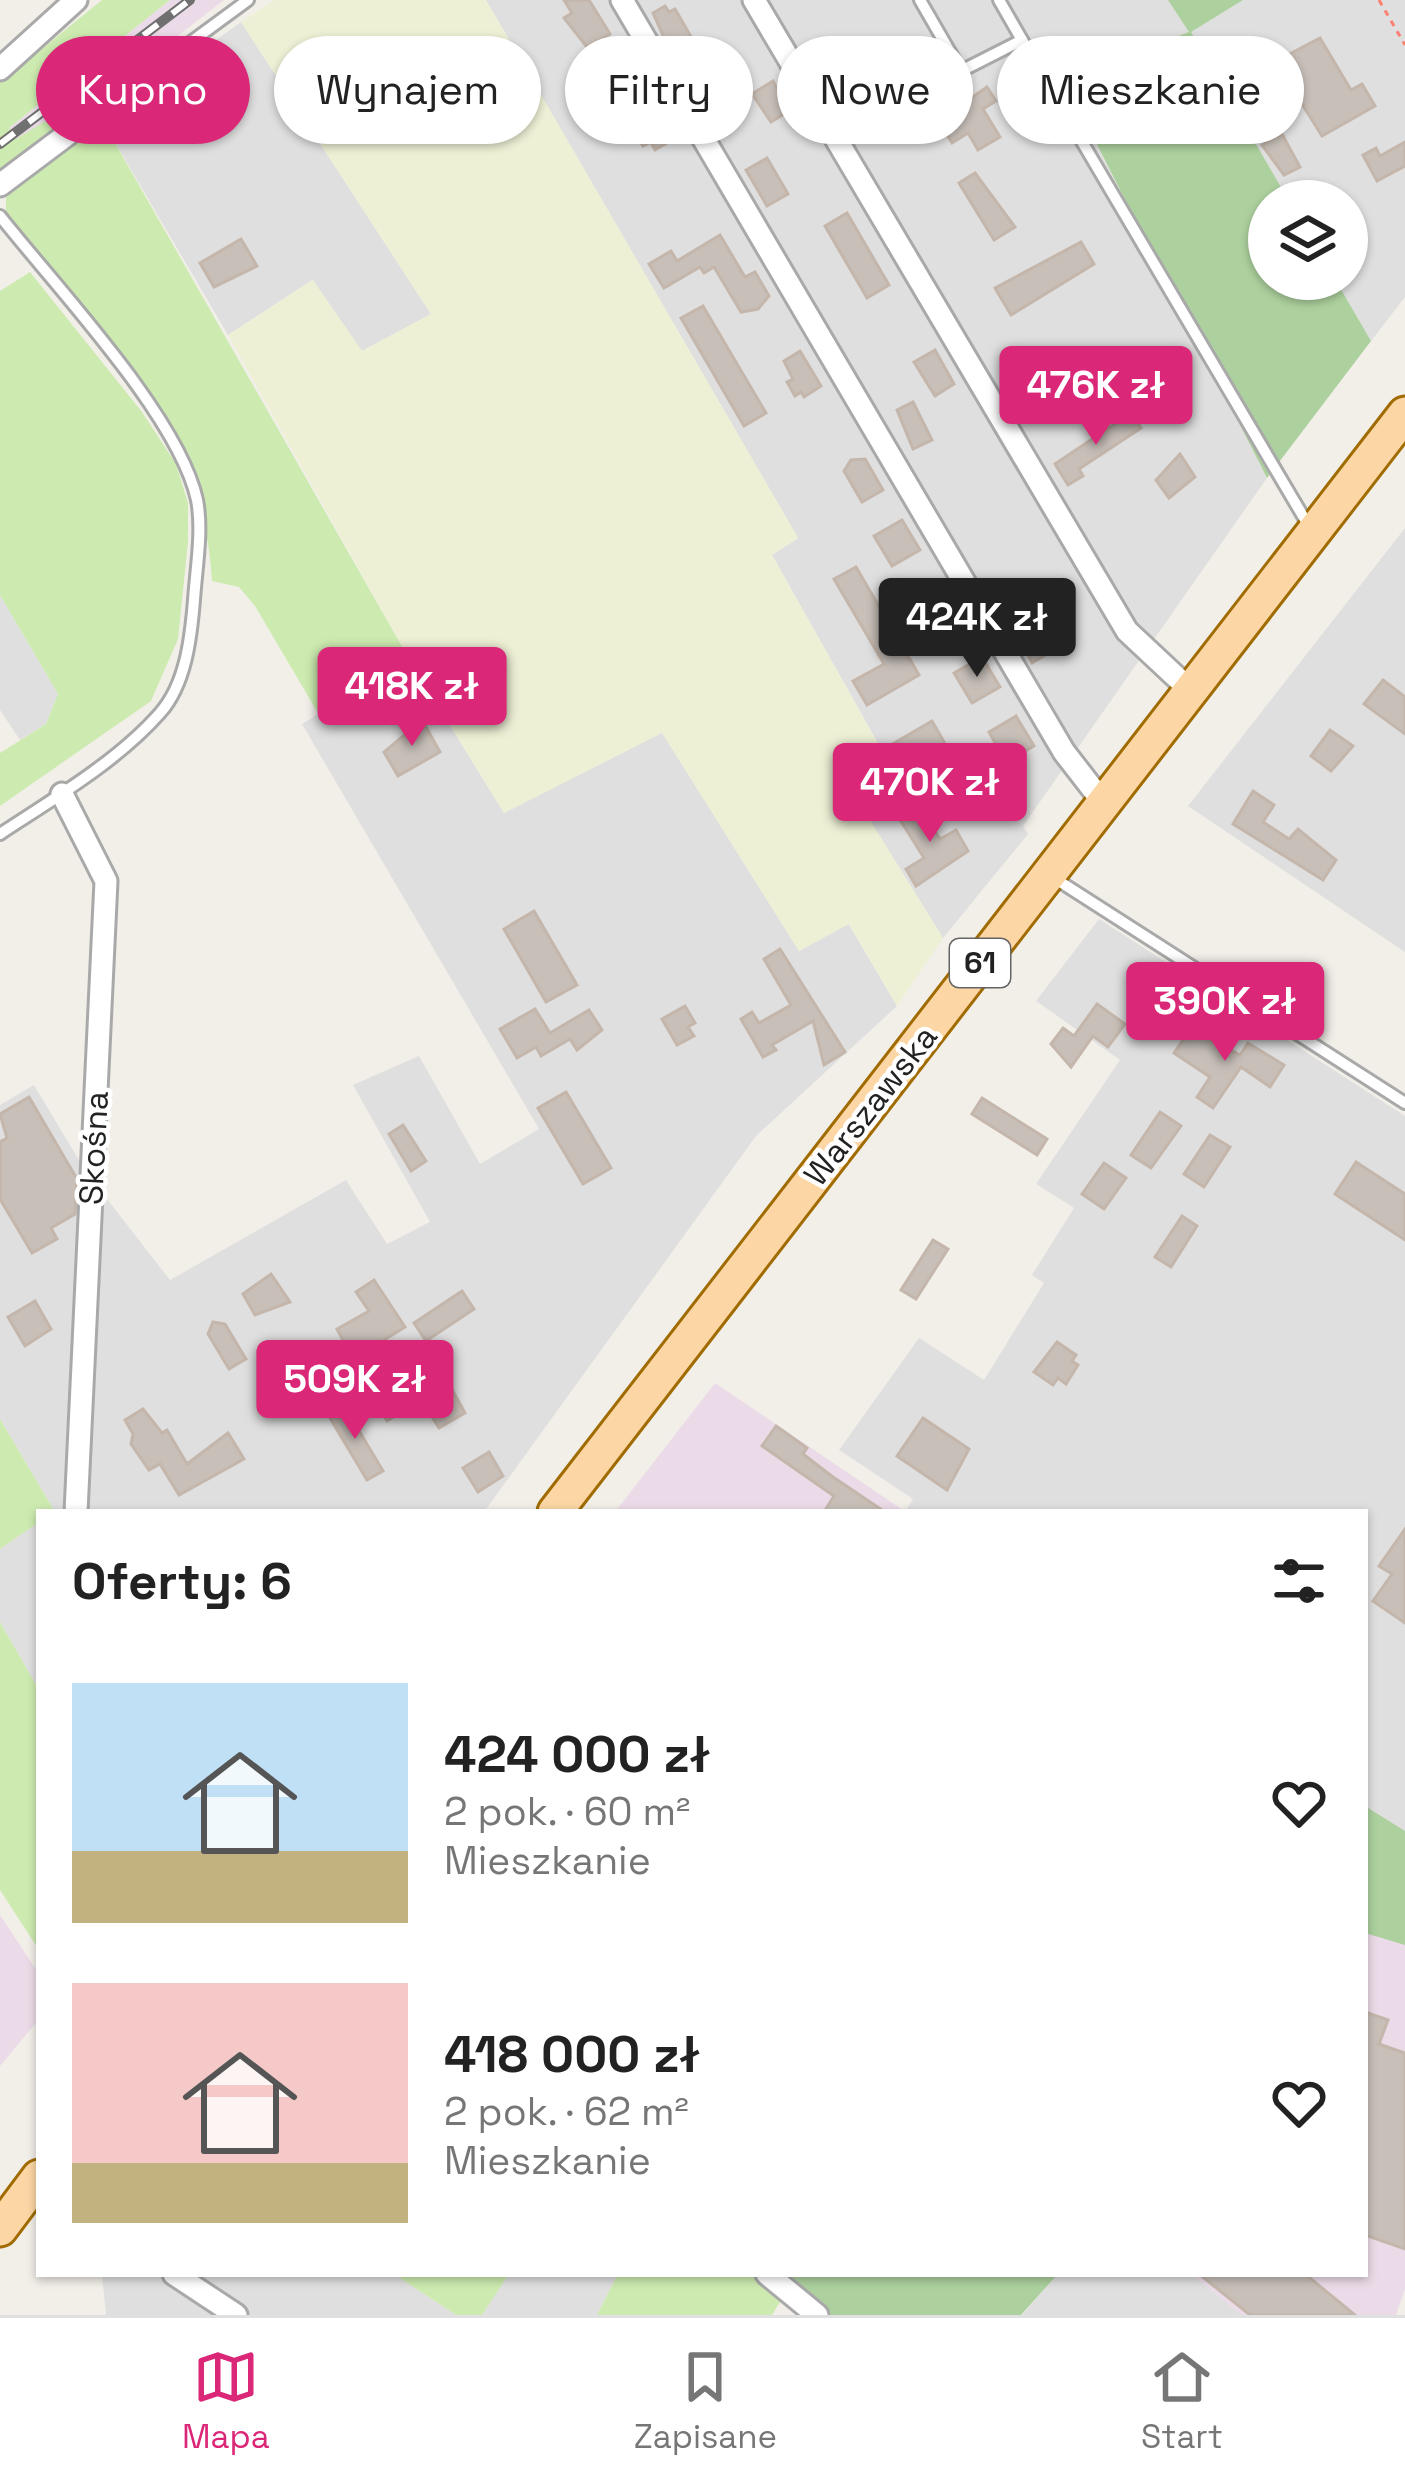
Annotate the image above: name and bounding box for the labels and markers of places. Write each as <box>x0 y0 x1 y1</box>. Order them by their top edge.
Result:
pin: 476K zł <box>985 346 1207 448</box>
pin: 424K zł <box>866 578 1088 680</box>
pin: 418K zł <box>301 647 523 749</box>
pin: 470K zł <box>819 743 1041 845</box>
pin: 390K zł <box>1114 962 1336 1064</box>
pin: 509K zł <box>244 1340 466 1442</box>

